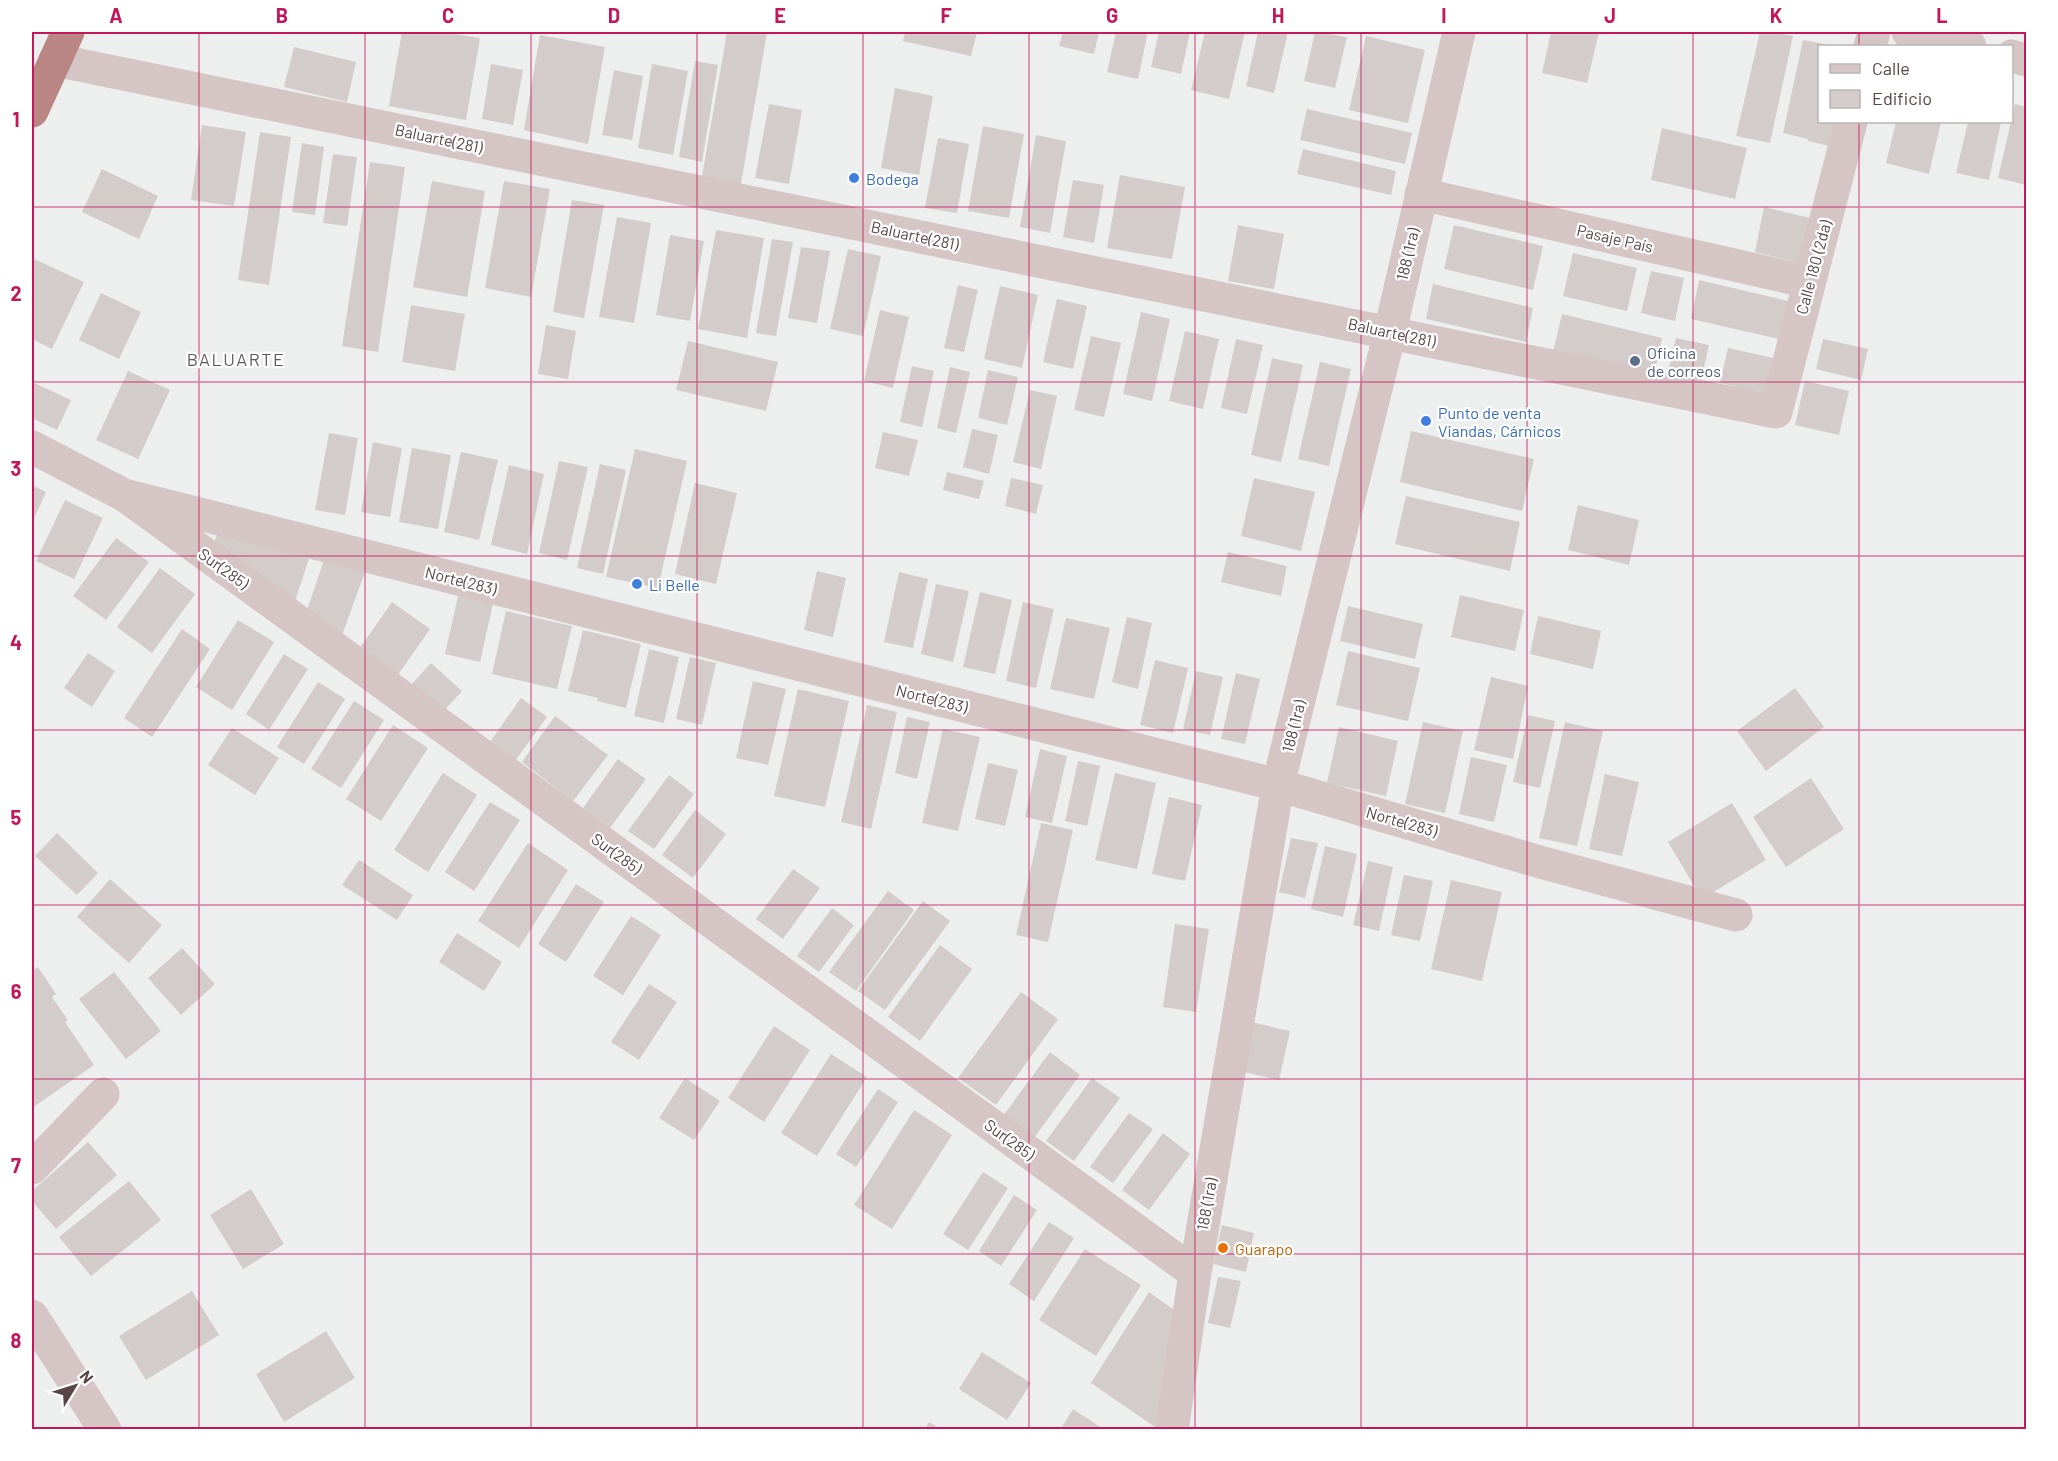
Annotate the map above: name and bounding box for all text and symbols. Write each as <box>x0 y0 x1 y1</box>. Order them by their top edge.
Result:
text: A <box>109 3 123 27</box>
text: B <box>276 3 288 27</box>
text: C <box>442 3 454 27</box>
text: D <box>608 3 620 27</box>
text: E <box>774 3 786 27</box>
text: F <box>940 3 952 27</box>
text: G <box>1106 3 1118 27</box>
text: H <box>1272 3 1284 27</box>
text: I <box>1441 3 1447 27</box>
text: J <box>1604 3 1616 27</box>
text: K <box>1770 3 1783 27</box>
text: L <box>1936 3 1948 27</box>
legend <box>1818 45 2013 123</box>
text: Calle <box>1872 57 1910 79</box>
text: Edificio <box>1872 87 1932 109</box>
text: 1 <box>12 107 20 131</box>
street label: Baluarte(281) <box>393 119 485 157</box>
place label: Bodega <box>866 169 919 188</box>
marker: Bodega <box>847 171 861 185</box>
street label: Baluarte(281) <box>869 216 961 254</box>
street label: Calle 180 (2da) <box>1791 217 1835 316</box>
street label: Pasaje País <box>1575 220 1655 256</box>
street label: 188 (1ra) <box>1392 225 1422 282</box>
text: 2 <box>10 281 22 305</box>
street label: Baluarte(281) <box>1346 313 1438 351</box>
place label: Oficina de correos <box>1647 343 1721 380</box>
district label: BALUARTE <box>187 348 285 370</box>
marker: Oficina de correos <box>1628 354 1642 368</box>
place label: Punto de venta Viandas, Cárnicos <box>1438 403 1561 440</box>
marker: Punto de venta Viandas, Cárnicos <box>1419 414 1433 428</box>
text: 3 <box>11 456 21 480</box>
street label: Sur(285) <box>195 543 253 593</box>
street label: Norte(283) <box>423 562 500 598</box>
place label: Li Belle <box>649 575 700 594</box>
marker: Li Belle <box>630 577 644 591</box>
text: 4 <box>10 630 22 654</box>
street label: Norte(283) <box>894 680 971 716</box>
street label: 188 (1ra) <box>1277 697 1309 754</box>
street label: Norte(283) <box>1364 802 1441 840</box>
text: 5 <box>11 805 22 829</box>
street label: Sur(285) <box>588 828 646 878</box>
text: 6 <box>11 979 22 1003</box>
street label: Sur(285) <box>981 1114 1039 1164</box>
text: 7 <box>11 1153 21 1177</box>
street label: 188 (1ra) <box>1192 1175 1220 1232</box>
place label: Guarapo <box>1235 1239 1293 1258</box>
marker: Guarapo <box>1216 1241 1230 1255</box>
text: 8 <box>11 1328 22 1352</box>
north arrow <box>45 1356 105 1416</box>
text: N <box>76 1366 98 1386</box>

